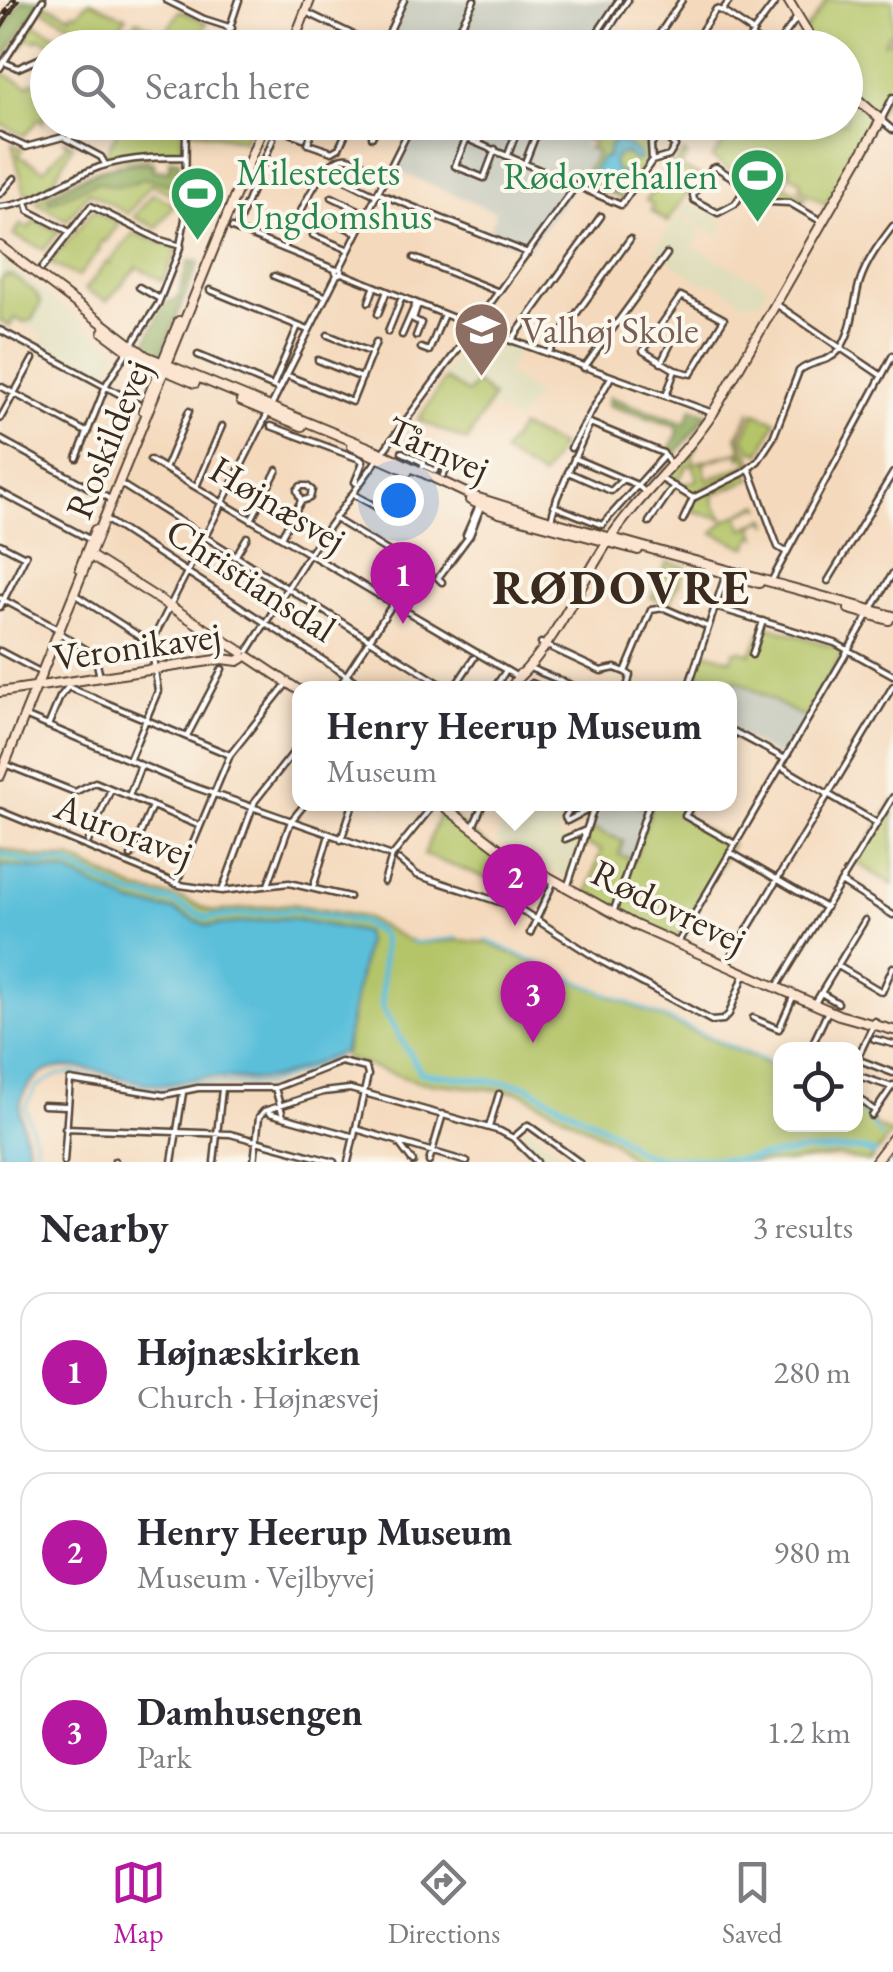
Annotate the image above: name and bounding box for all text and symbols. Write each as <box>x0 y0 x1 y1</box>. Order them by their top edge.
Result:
search box <box>30 30 863 140</box>
icon: search <box>65 58 120 113</box>
text: Search here <box>145 61 310 110</box>
sports icon: Rødovrehallen <box>727 146 787 225</box>
place label: Milestedets Ungdomshus <box>236 147 432 240</box>
place label: Rødovrehallen <box>503 151 718 200</box>
sports icon: Milestedets Ungdomshus <box>167 164 227 243</box>
school or university icon: Valhøj Skole <box>452 300 512 379</box>
place label: Valhøj Skole <box>521 305 699 354</box>
street label: Roskildevej <box>53 352 162 526</box>
street label: Tårnvej <box>379 404 497 493</box>
street label: Højnæsvej <box>201 444 355 563</box>
your location <box>373 475 424 526</box>
street label: Christiansdal <box>157 506 346 653</box>
pin: 1 <box>370 542 436 624</box>
district label: RØDOVRE <box>492 556 752 618</box>
street label: Veronikavej <box>50 609 224 682</box>
popup <box>292 681 737 811</box>
text: Henry Heerup Museum <box>327 701 702 750</box>
text: Museum <box>327 750 437 792</box>
street label: Auroravej <box>47 780 200 878</box>
pin: 2 <box>482 844 548 926</box>
street label: Rødovrevej <box>584 847 755 964</box>
pin: 3 <box>500 960 566 1043</box>
map controls <box>773 1042 863 1132</box>
button: locate <box>773 1042 863 1132</box>
text: Nearby <box>40 1200 169 1255</box>
text: 3 results <box>753 1206 853 1248</box>
text: Højnæskirken <box>137 1327 360 1376</box>
text: 1 <box>66 1351 83 1393</box>
text: 280 m <box>774 1351 851 1393</box>
text: Church · Højnæsvej <box>137 1376 379 1418</box>
text: Henry Heerup Museum <box>137 1507 512 1556</box>
text: 2 <box>66 1531 83 1573</box>
text: 980 m <box>774 1531 851 1573</box>
text: Museum · Vejlbyvej <box>137 1556 375 1598</box>
text: Damhusengen <box>137 1687 363 1736</box>
text: 3 <box>66 1711 83 1753</box>
text: 1.2 km <box>767 1711 851 1753</box>
text: Park <box>137 1736 192 1778</box>
tab: Map <box>111 1855 166 1951</box>
tab: Directions <box>388 1855 500 1951</box>
tab: Saved <box>722 1855 782 1951</box>

